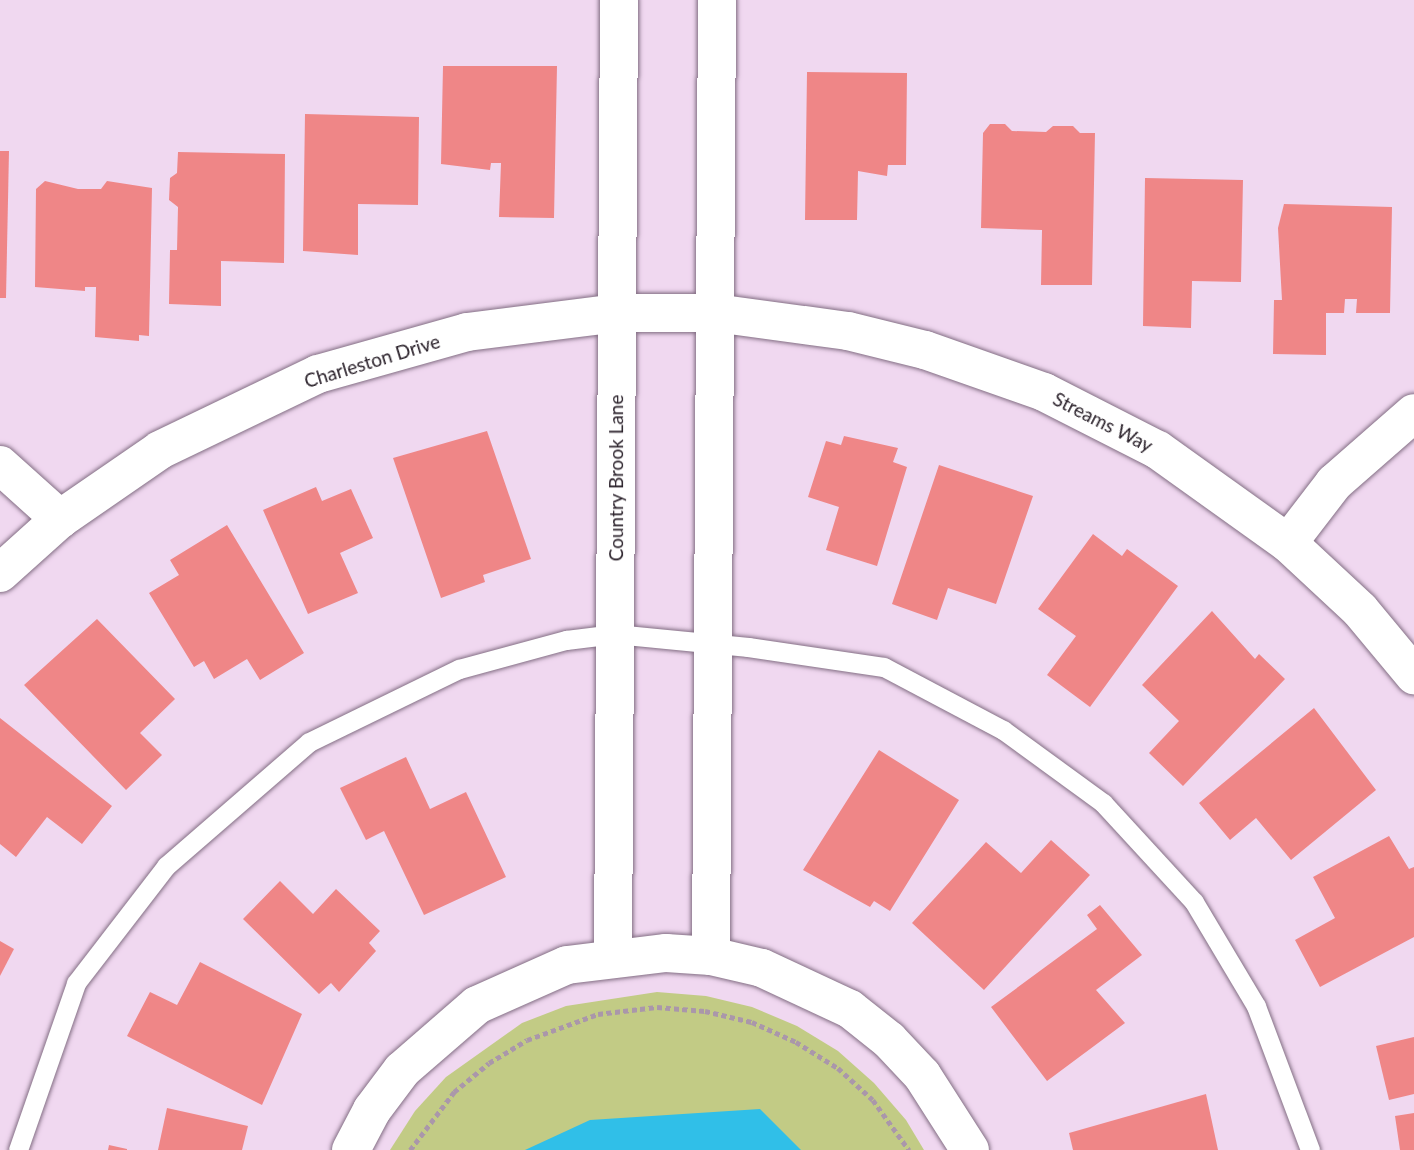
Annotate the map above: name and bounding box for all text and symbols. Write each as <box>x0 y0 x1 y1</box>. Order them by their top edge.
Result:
street label: Charleston Drive <box>301 330 443 392</box>
street label: Streams Way <box>1049 387 1157 457</box>
street label: Country Brook Lane <box>605 394 627 562</box>

